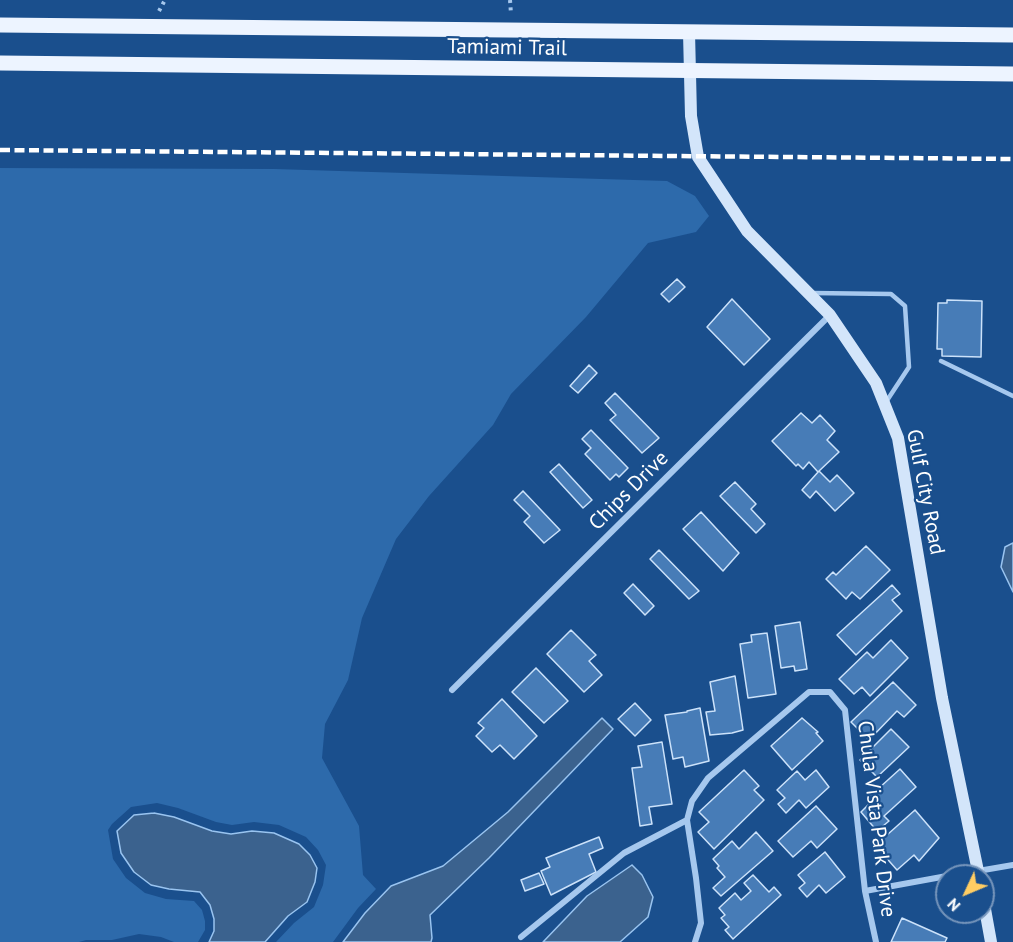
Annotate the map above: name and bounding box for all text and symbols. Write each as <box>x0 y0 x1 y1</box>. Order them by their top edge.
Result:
street label: Tamiami Trail <box>447 34 567 62</box>
street label: Gulf City Road <box>900 427 950 557</box>
street label: Chips Drive <box>584 446 674 536</box>
street label: Chula Vista Park Drive <box>851 719 901 919</box>
north arrow <box>935 864 995 924</box>
text: N <box>943 894 964 916</box>

